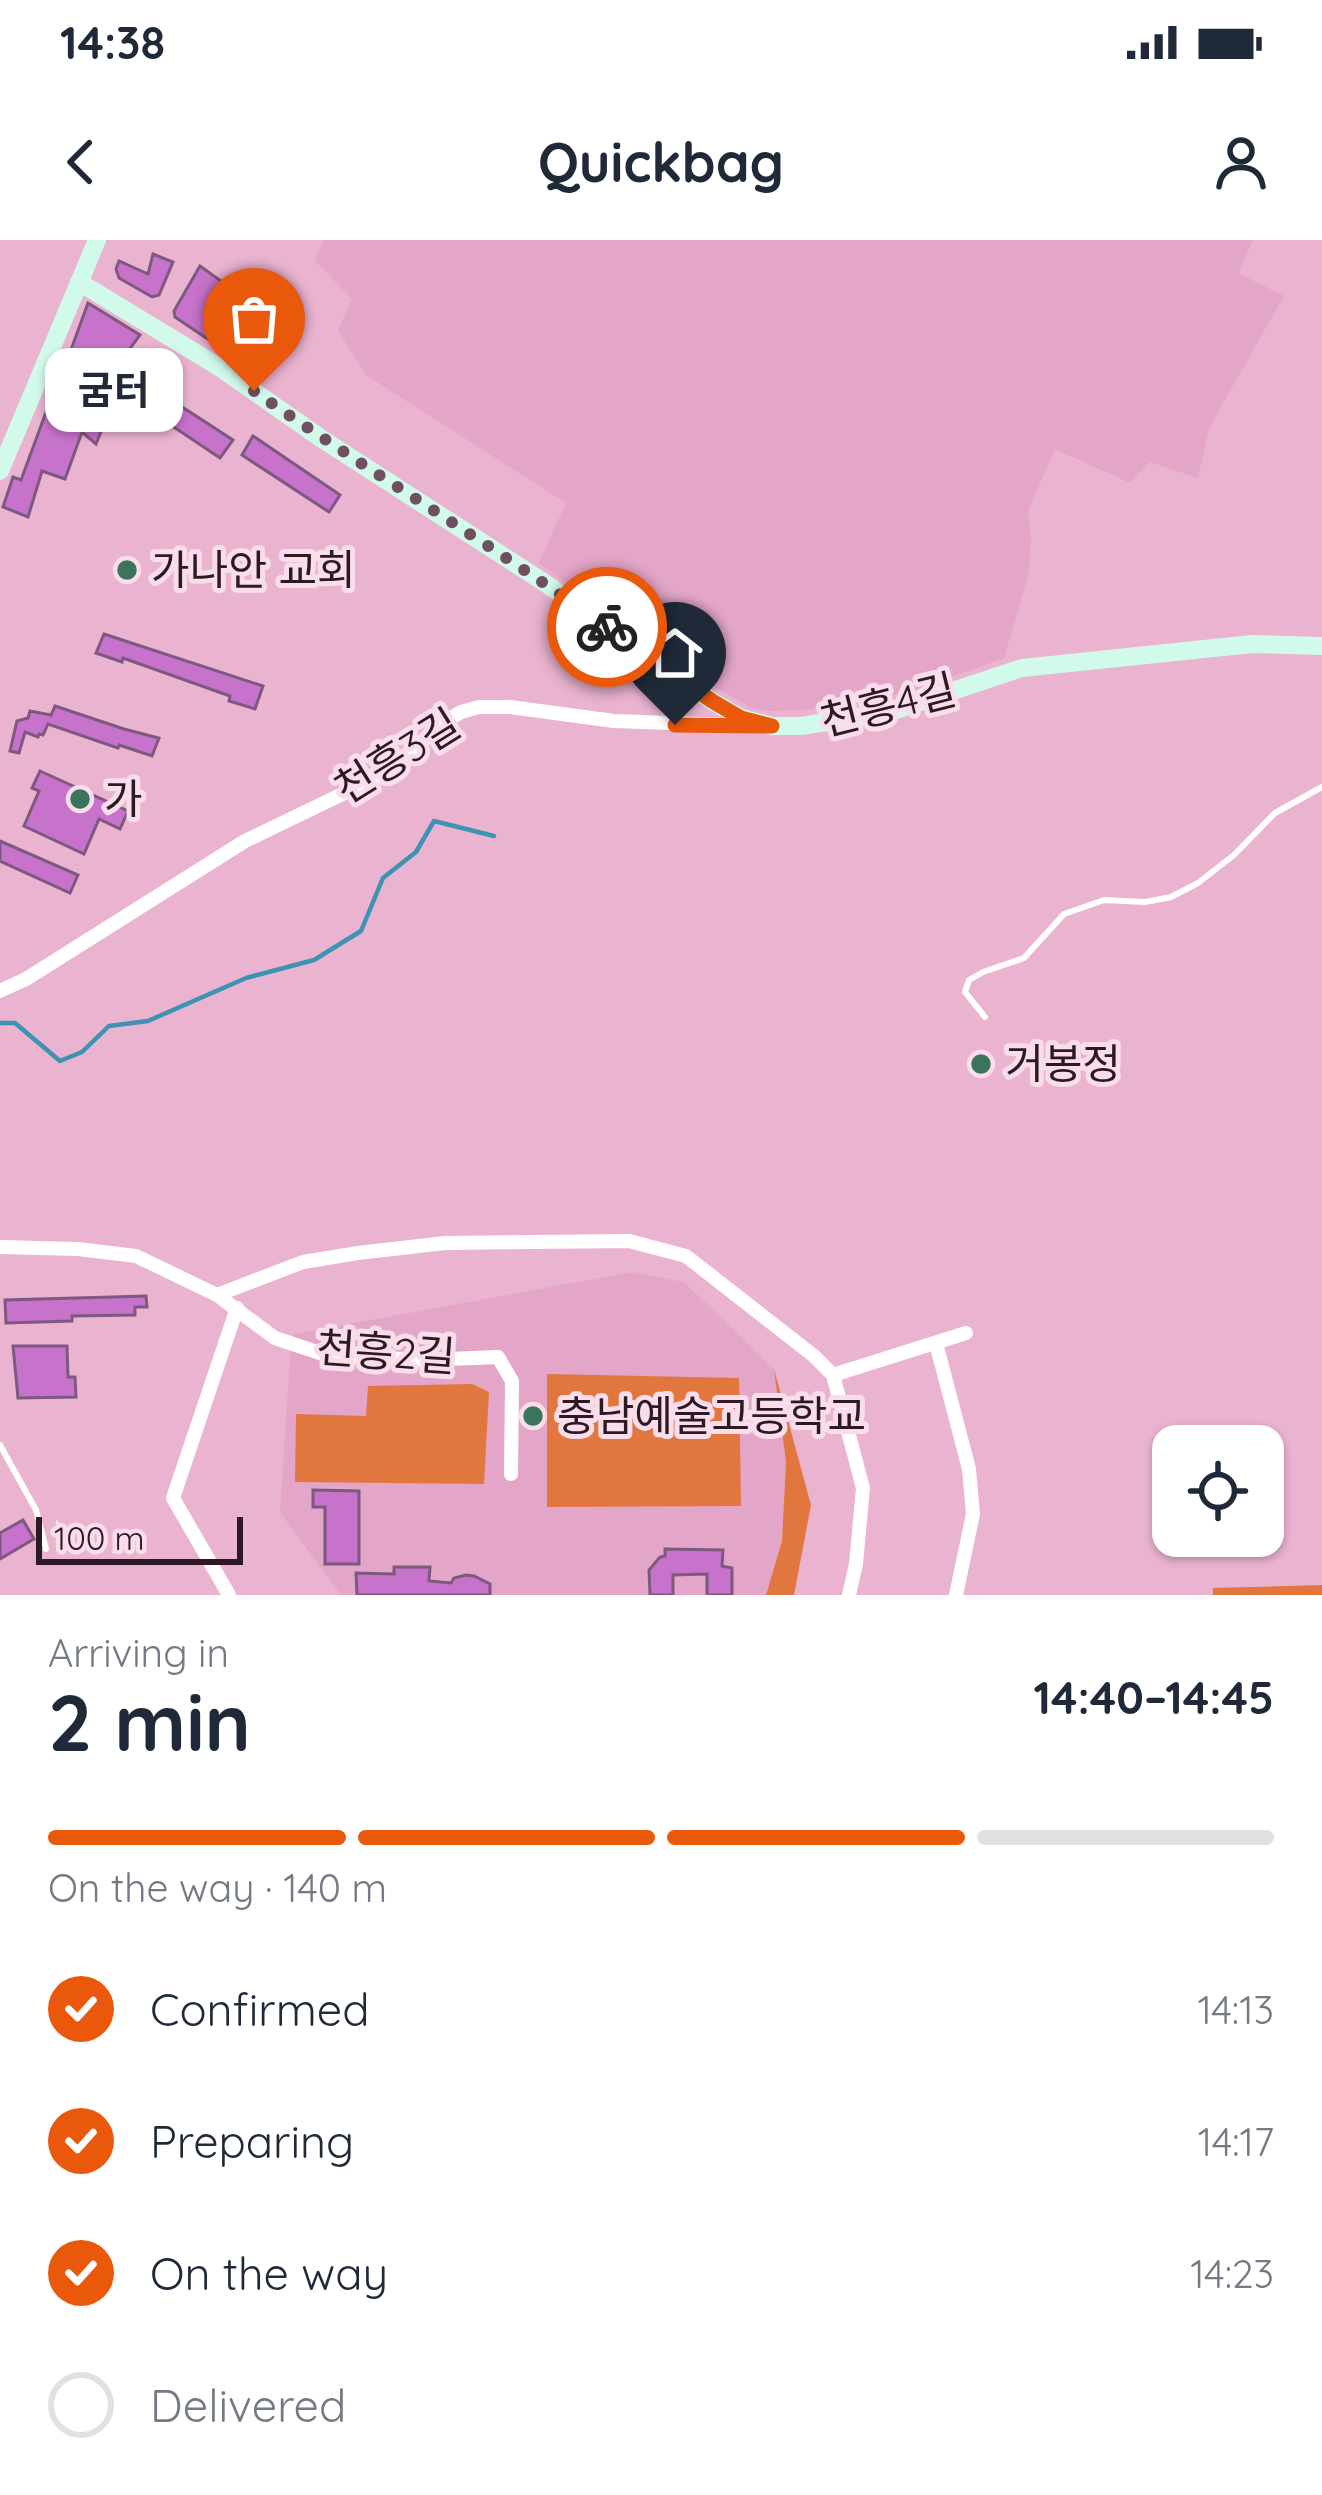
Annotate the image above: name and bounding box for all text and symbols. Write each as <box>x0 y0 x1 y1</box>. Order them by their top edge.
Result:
text: 14:38 <box>60 14 165 70</box>
text: Quickbag <box>538 128 784 196</box>
icon: back <box>48 129 114 195</box>
icon: person <box>1208 129 1274 195</box>
pin <box>203 268 305 391</box>
icon: bag <box>221 286 287 352</box>
callout: 굼터 <box>44 349 182 433</box>
text: 굼터 <box>78 365 150 414</box>
place label: 가나안 교회 <box>151 543 356 596</box>
marker: 가나안 교회 <box>114 557 140 583</box>
courier <box>547 567 667 687</box>
icon: bike <box>574 594 640 660</box>
pin <box>624 602 726 725</box>
icon: home <box>642 620 708 686</box>
street label: 천흥4길 <box>814 662 961 747</box>
street label: 천흥3길 <box>324 697 469 815</box>
place label: 가 <box>104 772 143 825</box>
marker: 가 <box>67 786 93 812</box>
place label: 거봉정 <box>1005 1037 1121 1090</box>
marker: 거봉정 <box>968 1051 994 1077</box>
street label: 천흥2길 <box>315 1320 457 1383</box>
place label: 충남예술고등학교 <box>557 1389 866 1442</box>
marker: 충남예술고등학교 <box>520 1403 546 1429</box>
map controls <box>1152 1425 1284 1557</box>
button: locate <box>1152 1425 1284 1557</box>
scale bar <box>36 1511 243 1564</box>
text: 100 m <box>54 1517 145 1558</box>
text: Arriving in <box>48 1628 229 1677</box>
text: 14:40–14:45 <box>1034 1669 1274 1725</box>
text: 2 min <box>48 1673 251 1771</box>
text: On the way · 140 m <box>48 1863 387 1912</box>
icon: check <box>48 1976 114 2042</box>
text: Confirmed <box>150 1981 369 2037</box>
text: 14:13 <box>1197 1985 1274 2034</box>
icon: check <box>48 2108 114 2174</box>
text: Preparing <box>150 2113 354 2169</box>
text: 14:17 <box>1198 2117 1274 2166</box>
icon: check <box>48 2240 114 2306</box>
text: On the way <box>150 2245 388 2301</box>
text: 14:23 <box>1190 2249 1274 2298</box>
text: Delivered <box>150 2377 346 2433</box>

